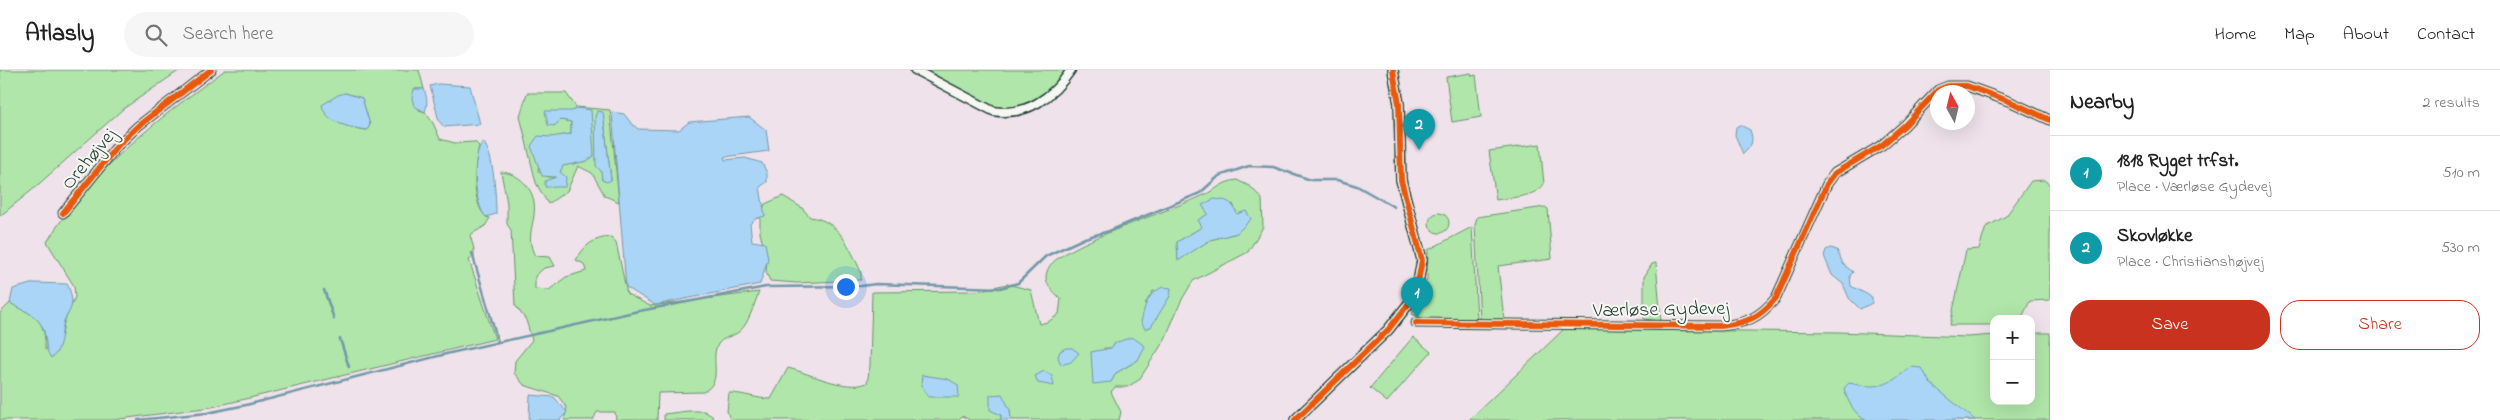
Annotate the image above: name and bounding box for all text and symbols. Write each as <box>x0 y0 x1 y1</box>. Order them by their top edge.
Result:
search box <box>124 12 474 57</box>
text: Atlasly <box>25 17 94 52</box>
icon: search <box>142 21 170 49</box>
text: Search here <box>182 21 273 48</box>
text: Home <box>2215 22 2256 48</box>
text: Map <box>2284 22 2315 48</box>
text: About <box>2343 22 2389 48</box>
text: Contact <box>2417 22 2475 48</box>
north arrow <box>1930 85 1975 130</box>
text: Nearby <box>2070 88 2134 118</box>
text: 2 results <box>2422 91 2480 115</box>
pin: 2 <box>1403 109 1435 150</box>
street label: Orehøjvej <box>55 122 125 197</box>
text: 1818 Ryget trfst. <box>2117 148 2238 175</box>
text: 1 <box>2083 161 2089 185</box>
text: 510 m <box>2442 161 2480 185</box>
text: Place · Værløse Gydevej <box>2117 175 2271 199</box>
text: Skovløkke <box>2117 223 2192 250</box>
text: 2 <box>2082 236 2090 260</box>
text: 530 m <box>2441 236 2480 260</box>
text: Place · Christianshøjvej <box>2117 250 2263 274</box>
your location <box>833 274 859 300</box>
pin: 1 <box>1401 277 1433 318</box>
street label: Værløse Gydevej <box>1592 295 1730 326</box>
button: Save <box>2070 300 2270 350</box>
button: Share <box>2280 300 2480 350</box>
map controls <box>1990 315 2035 405</box>
button: + <box>1990 315 2035 360</box>
button: − <box>1990 360 2035 405</box>

